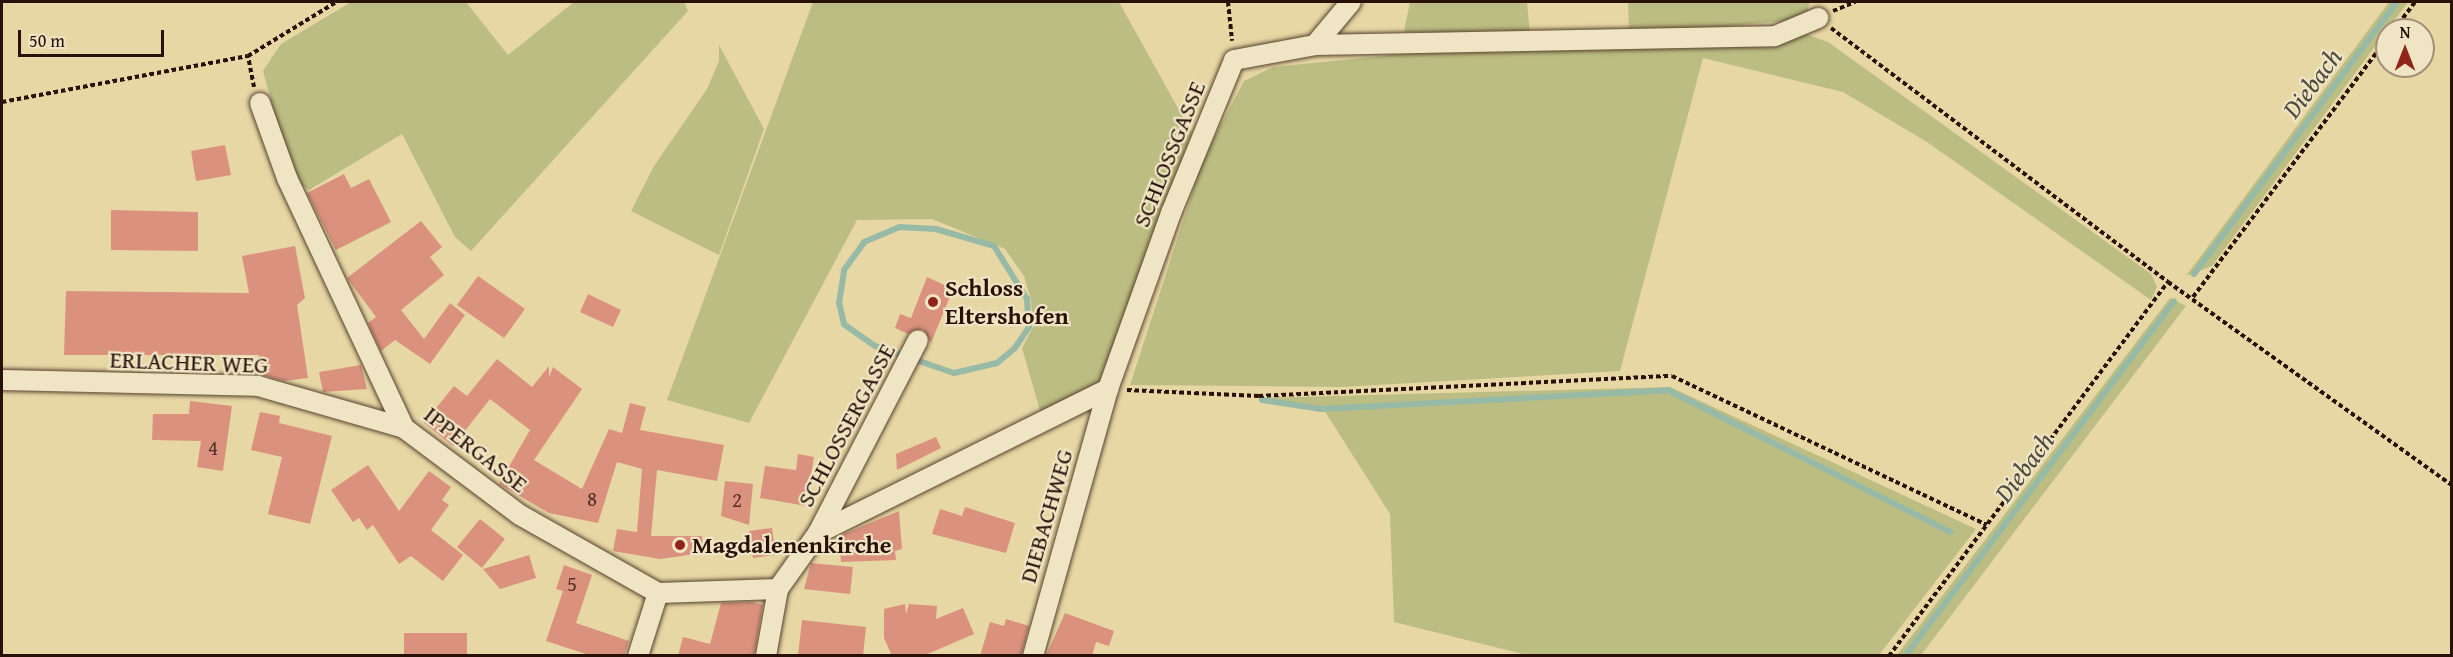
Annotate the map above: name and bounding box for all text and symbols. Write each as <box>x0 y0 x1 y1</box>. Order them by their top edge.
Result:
scale bar <box>21 18 166 56</box>
north arrow <box>2375 18 2435 78</box>
text: N <box>2400 20 2410 44</box>
text: 50 m <box>29 27 65 54</box>
water label: Diebach <box>2276 42 2348 124</box>
street label: SCHLOSSGASSE <box>1127 77 1211 231</box>
place label: Schloss Eltershofen <box>945 274 1069 330</box>
marker: Schloss Eltershofen <box>926 295 940 309</box>
street label: SCHLOSSERGASSE <box>791 338 901 512</box>
street label: ERLACHER WEG <box>109 345 269 379</box>
street label: IPPERGASSE <box>419 400 533 498</box>
water label: Diebach <box>1988 426 2060 508</box>
house number: 4 <box>208 435 218 461</box>
street label: DIEBACHWEG <box>1013 446 1079 586</box>
house number: 8 <box>587 486 597 512</box>
house number: 2 <box>732 487 742 513</box>
place label: Magdalenenkirche <box>692 531 891 559</box>
marker: Magdalenenkirche <box>673 538 687 552</box>
house number: 5 <box>567 571 577 597</box>

